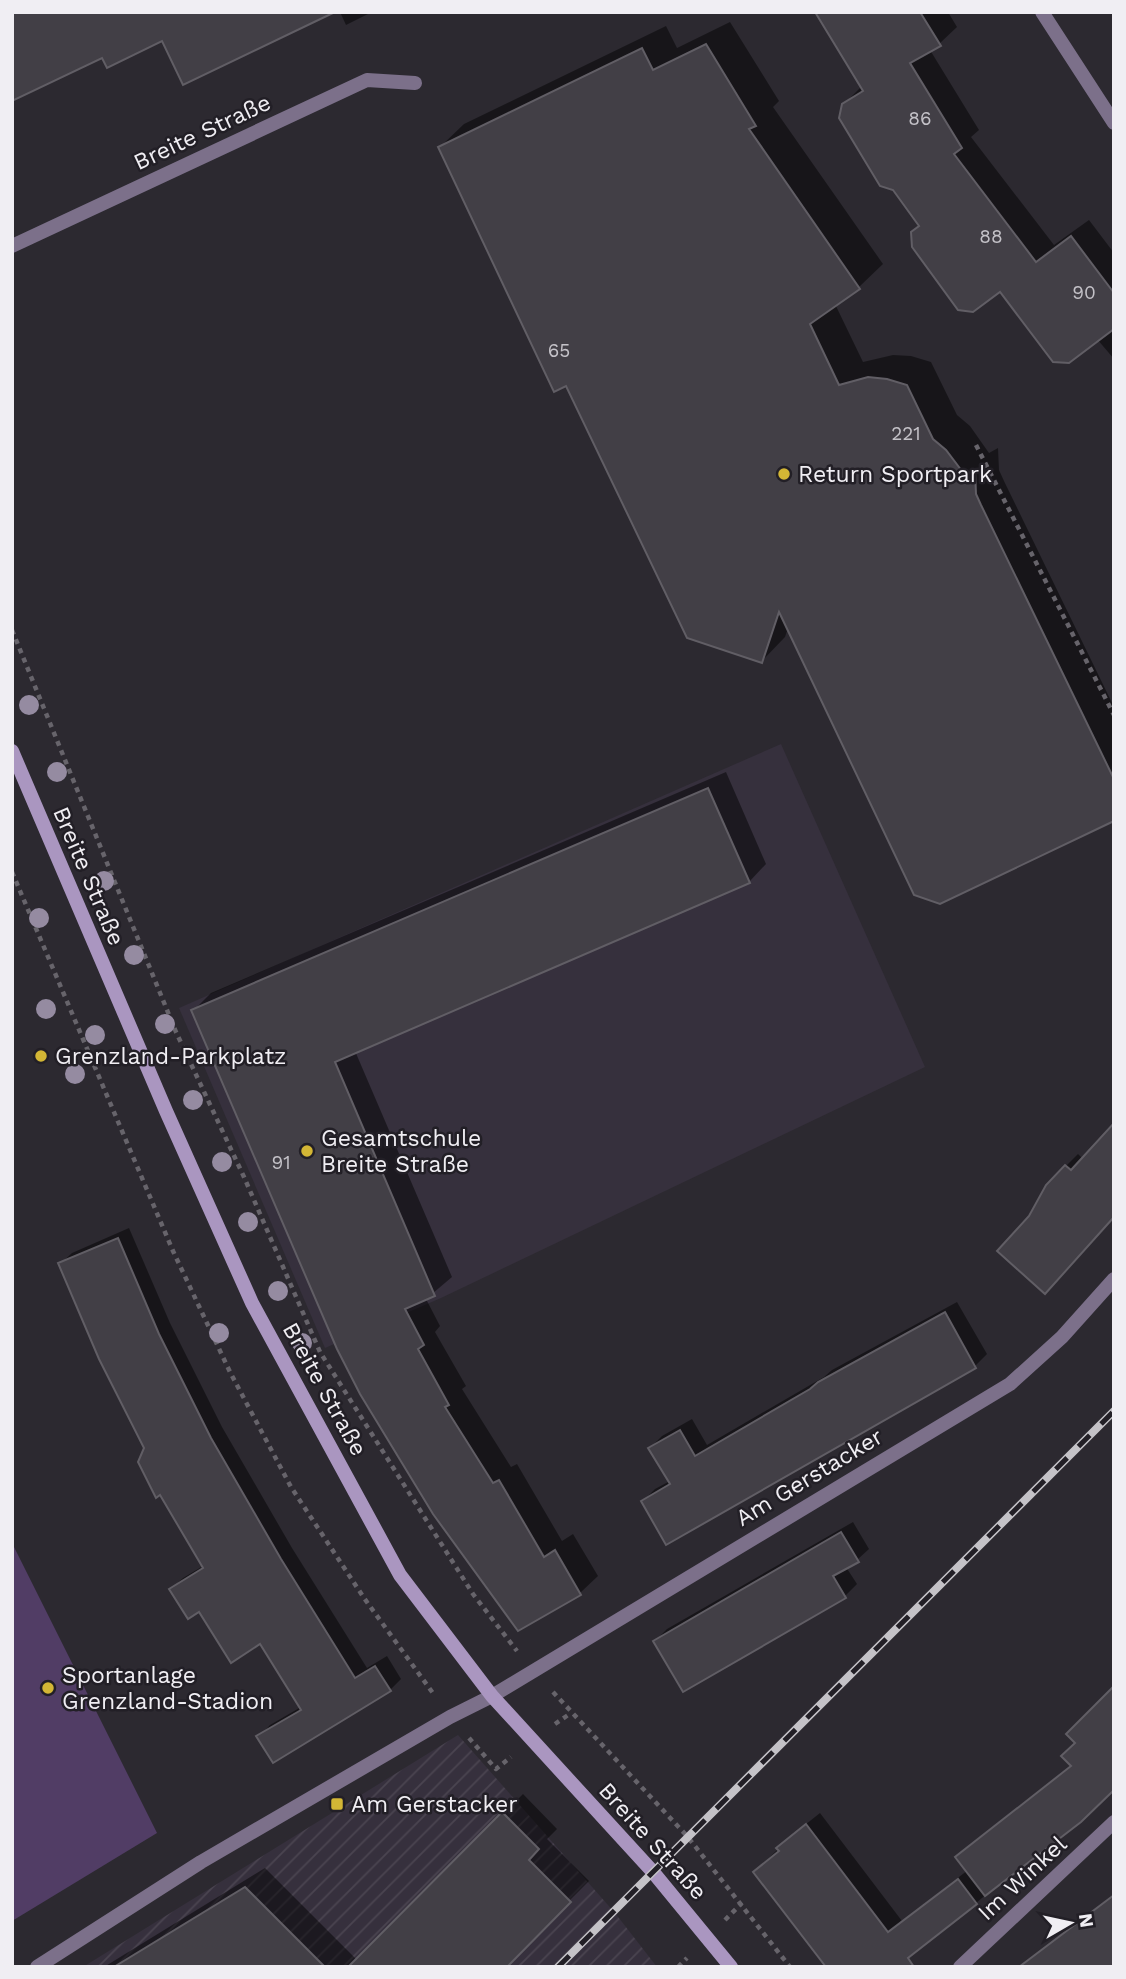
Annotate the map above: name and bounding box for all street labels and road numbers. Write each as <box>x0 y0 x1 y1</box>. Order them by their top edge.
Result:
street label: Breite Straße <box>129 89 275 176</box>
street label: Breite Straße <box>47 803 130 950</box>
street label: Breite Straße <box>277 1318 372 1461</box>
street label: Am Gerstacker <box>731 1423 888 1532</box>
street label: Breite Straße <box>593 1777 712 1905</box>
street label: Im Winkel <box>972 1831 1072 1926</box>

